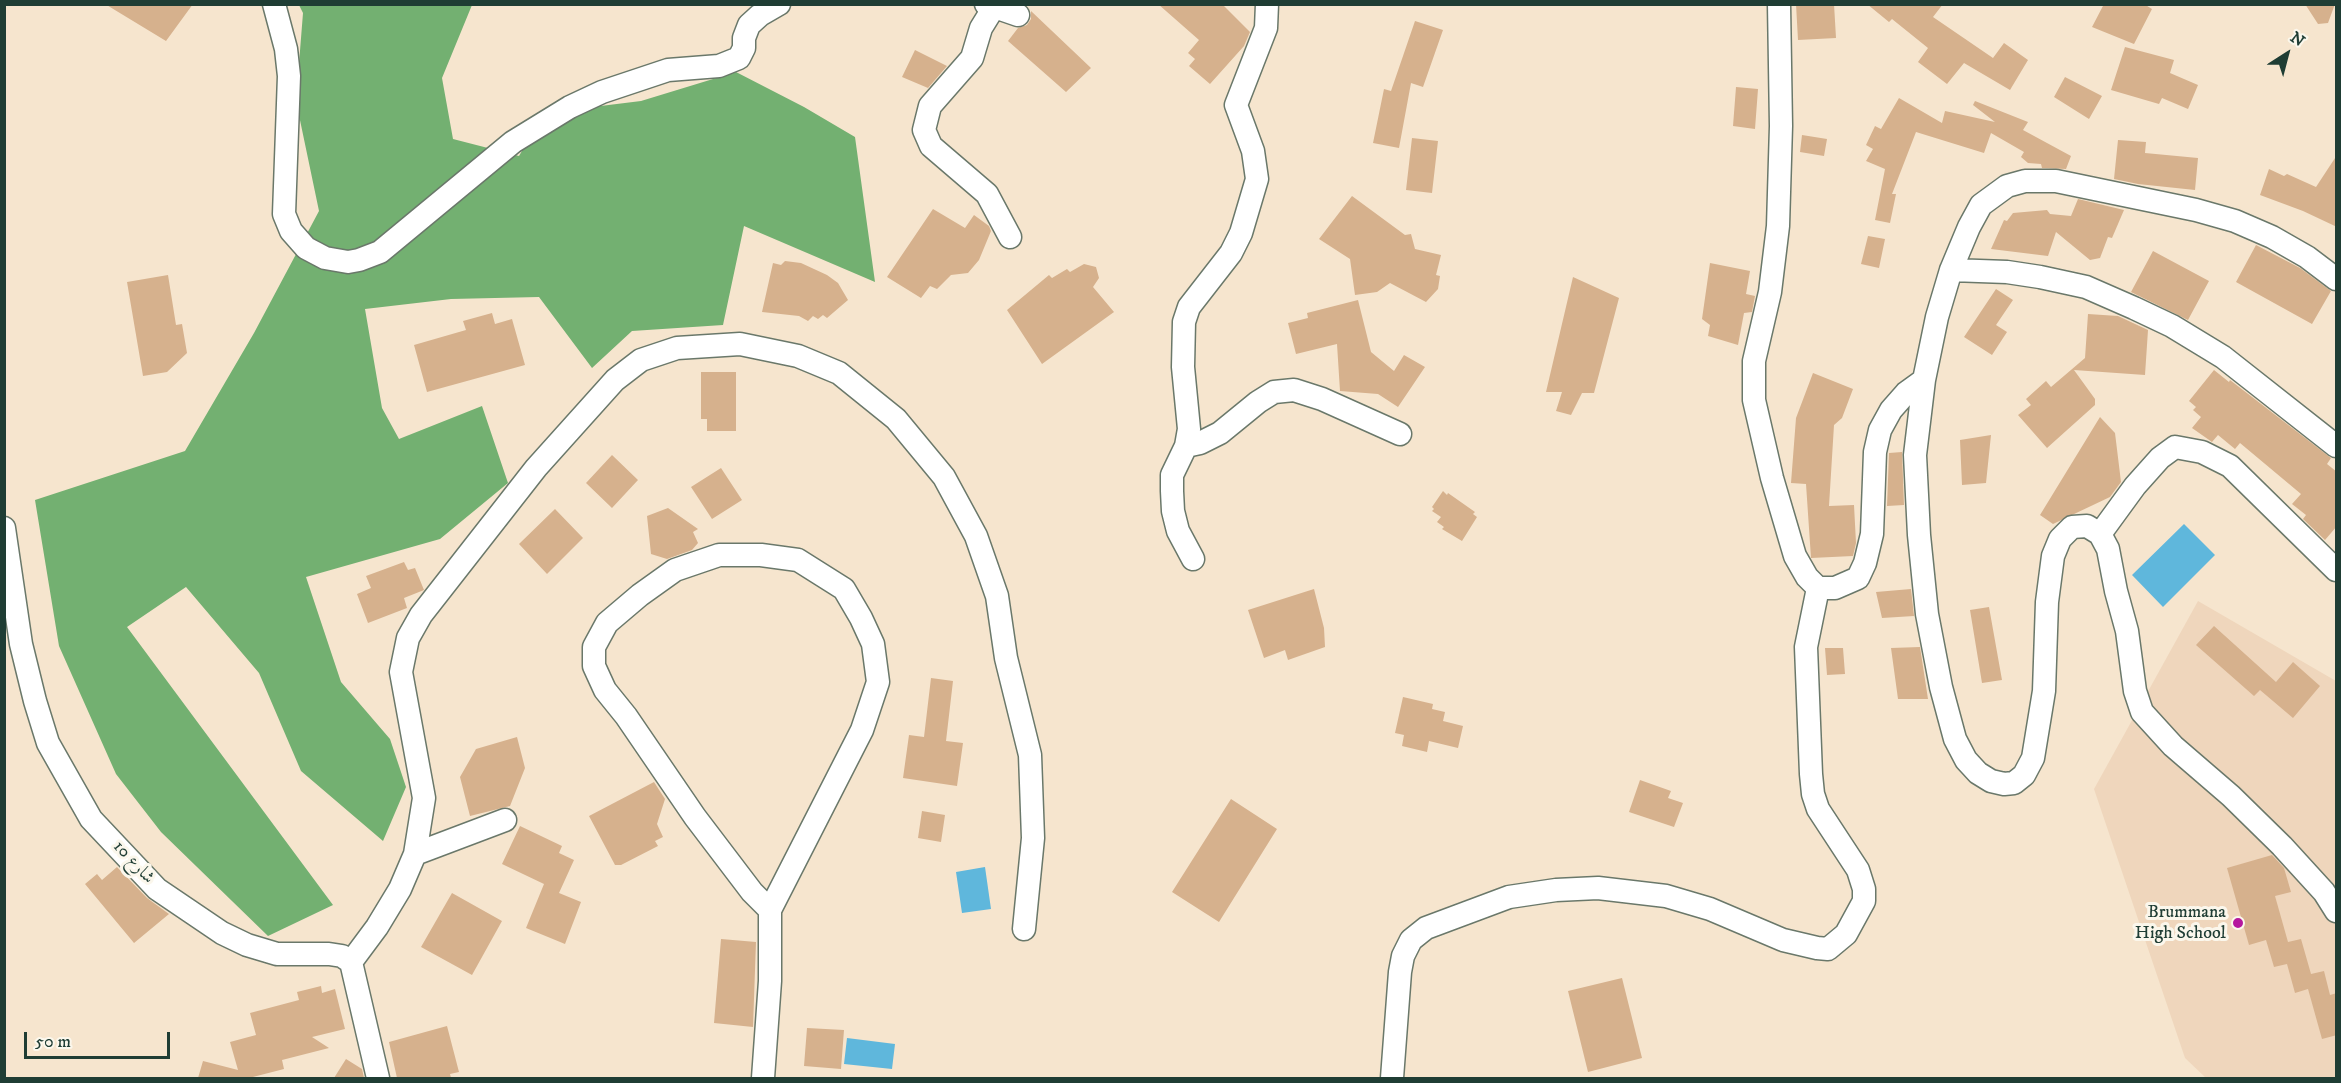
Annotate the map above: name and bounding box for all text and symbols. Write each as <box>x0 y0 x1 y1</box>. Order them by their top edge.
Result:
north arrow <box>2257 24 2317 84</box>
text: N <box>2286 27 2309 51</box>
street label: شارع 10 <box>108 837 158 889</box>
place label: Brummana High School <box>2135 902 2226 944</box>
marker: Brummana High School <box>2231 916 2245 930</box>
scale bar <box>27 1020 172 1058</box>
text: 50 m <box>35 1031 71 1053</box>

